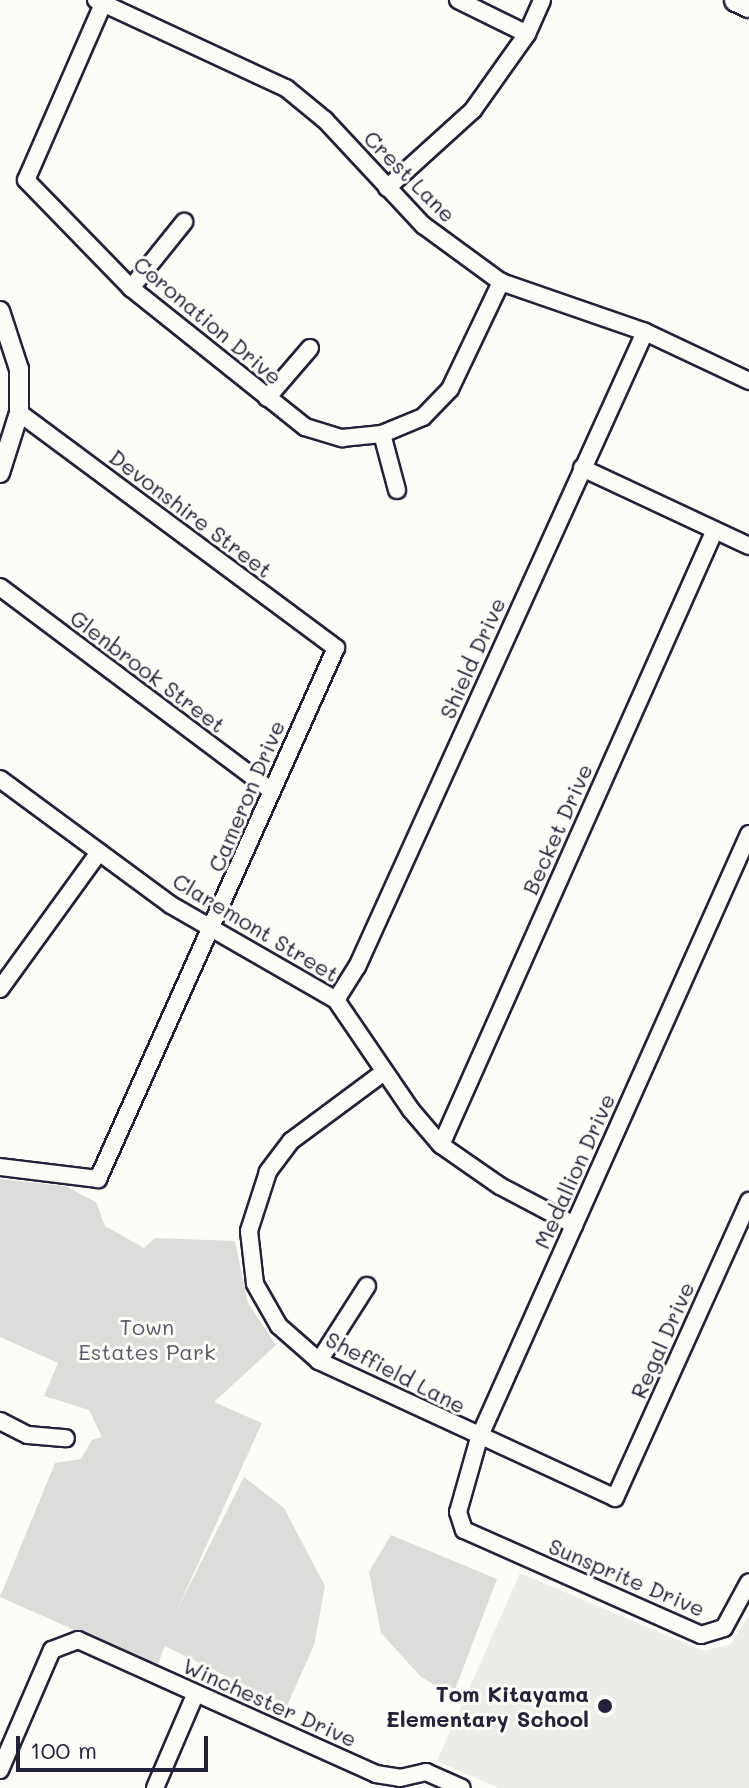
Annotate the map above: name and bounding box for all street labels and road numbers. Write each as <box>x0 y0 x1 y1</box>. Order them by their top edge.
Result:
street label: Crest Lane <box>359 125 461 227</box>
street label: Coronation Drive <box>128 250 288 390</box>
street label: Devonshire Street <box>104 443 278 583</box>
street label: Shield Drive <box>434 593 510 723</box>
street label: Glenbrook Street <box>65 604 231 738</box>
street label: Cameron Drive <box>202 716 290 876</box>
street label: Becket Drive <box>516 760 598 898</box>
street label: Claremont Street <box>168 867 344 987</box>
street label: Medallion Drive <box>528 1089 620 1253</box>
street label: Regal Drive <box>625 1278 699 1402</box>
street label: Sheffield Lane <box>322 1325 470 1419</box>
street label: Sunsprite Drive <box>545 1532 709 1622</box>
street label: Winchester Drive <box>179 1652 361 1752</box>

